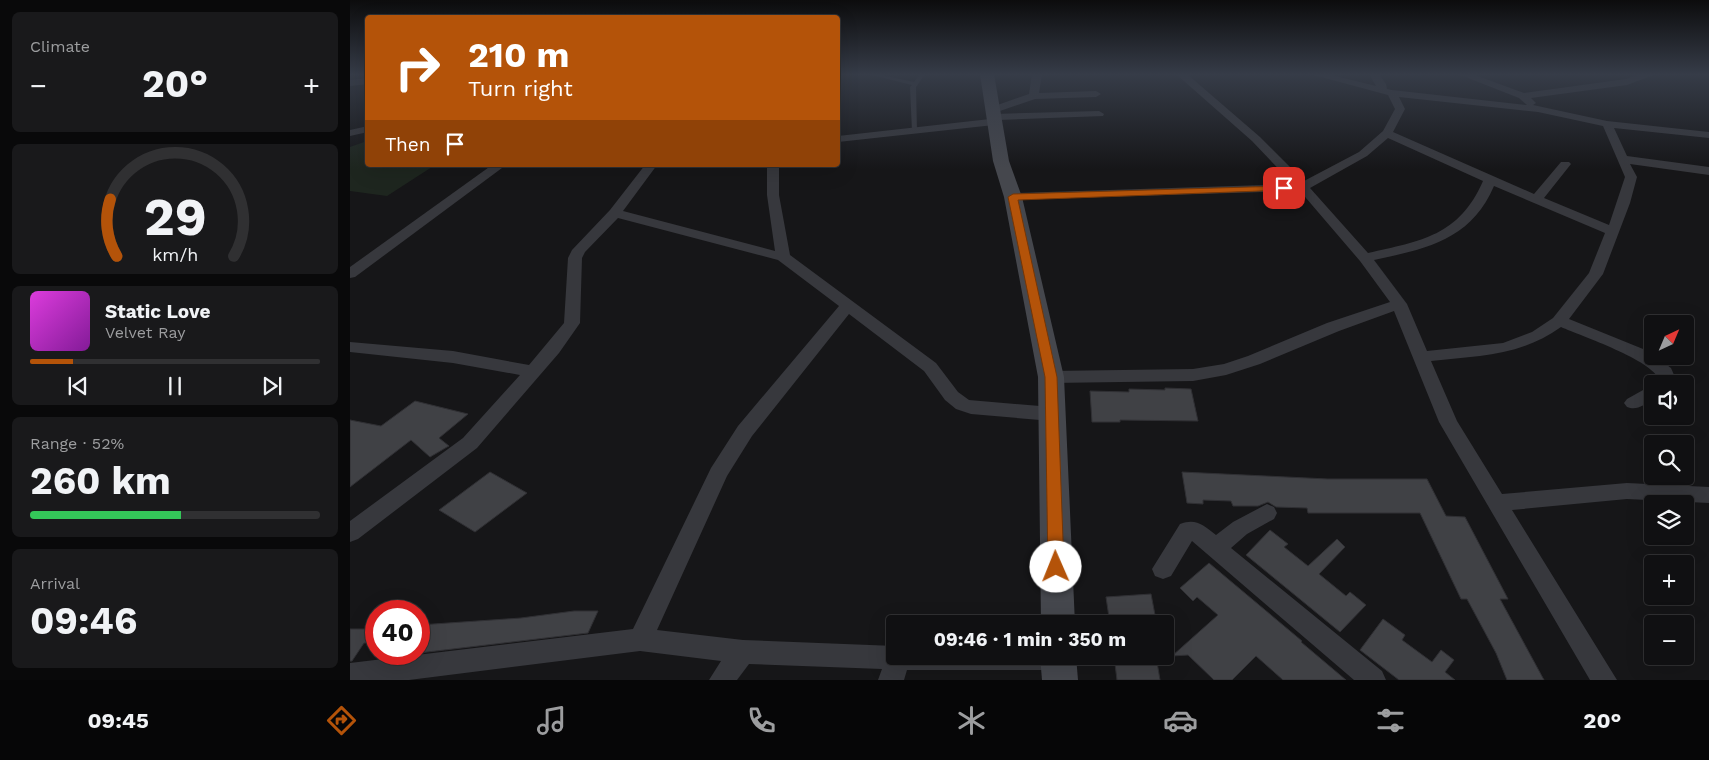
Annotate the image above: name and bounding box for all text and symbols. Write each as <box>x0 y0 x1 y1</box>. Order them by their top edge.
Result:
text: 210 m <box>468 34 569 76</box>
icon: right <box>385 35 450 100</box>
text: Climate <box>30 37 90 56</box>
text: 20° <box>142 62 208 106</box>
text: − <box>30 69 47 102</box>
text: + <box>303 69 320 102</box>
text: Turn right <box>468 76 573 101</box>
icon: arrive <box>441 130 469 158</box>
text: Then <box>385 133 431 156</box>
pin <box>1263 167 1305 209</box>
icon: arrive <box>1270 174 1298 202</box>
text: 29 <box>143 187 207 248</box>
text: km/h <box>152 244 198 265</box>
text: Static Love <box>105 300 210 323</box>
north arrow <box>1644 315 1694 365</box>
map controls <box>1644 315 1694 665</box>
text: Velvet Ray <box>105 323 185 342</box>
icon: previous <box>64 372 92 400</box>
icon: pause <box>161 372 189 400</box>
icon: next <box>258 372 286 400</box>
button: sound <box>1644 375 1694 425</box>
text: Range · 52% <box>30 434 124 453</box>
button: search <box>1644 435 1694 485</box>
text: 260 km <box>30 459 171 503</box>
button: layers <box>1644 495 1694 545</box>
position arrow <box>1029 540 1081 592</box>
button: + <box>1644 555 1694 605</box>
text: Arrival <box>30 574 80 593</box>
text: 09:46 <box>30 599 137 643</box>
speed limit sign: 40 <box>365 600 430 665</box>
button: − <box>1644 615 1694 665</box>
text: 09:46 · 1 min · 350 m <box>934 628 1126 651</box>
icon: directions <box>324 703 359 738</box>
icon: music <box>534 703 569 738</box>
icon: phone <box>744 703 779 738</box>
icon: climate <box>954 703 989 738</box>
icon: car <box>1163 703 1198 738</box>
icon: filters <box>1373 703 1408 738</box>
text: 09:45 <box>87 708 149 733</box>
text: 20° <box>1583 708 1621 733</box>

